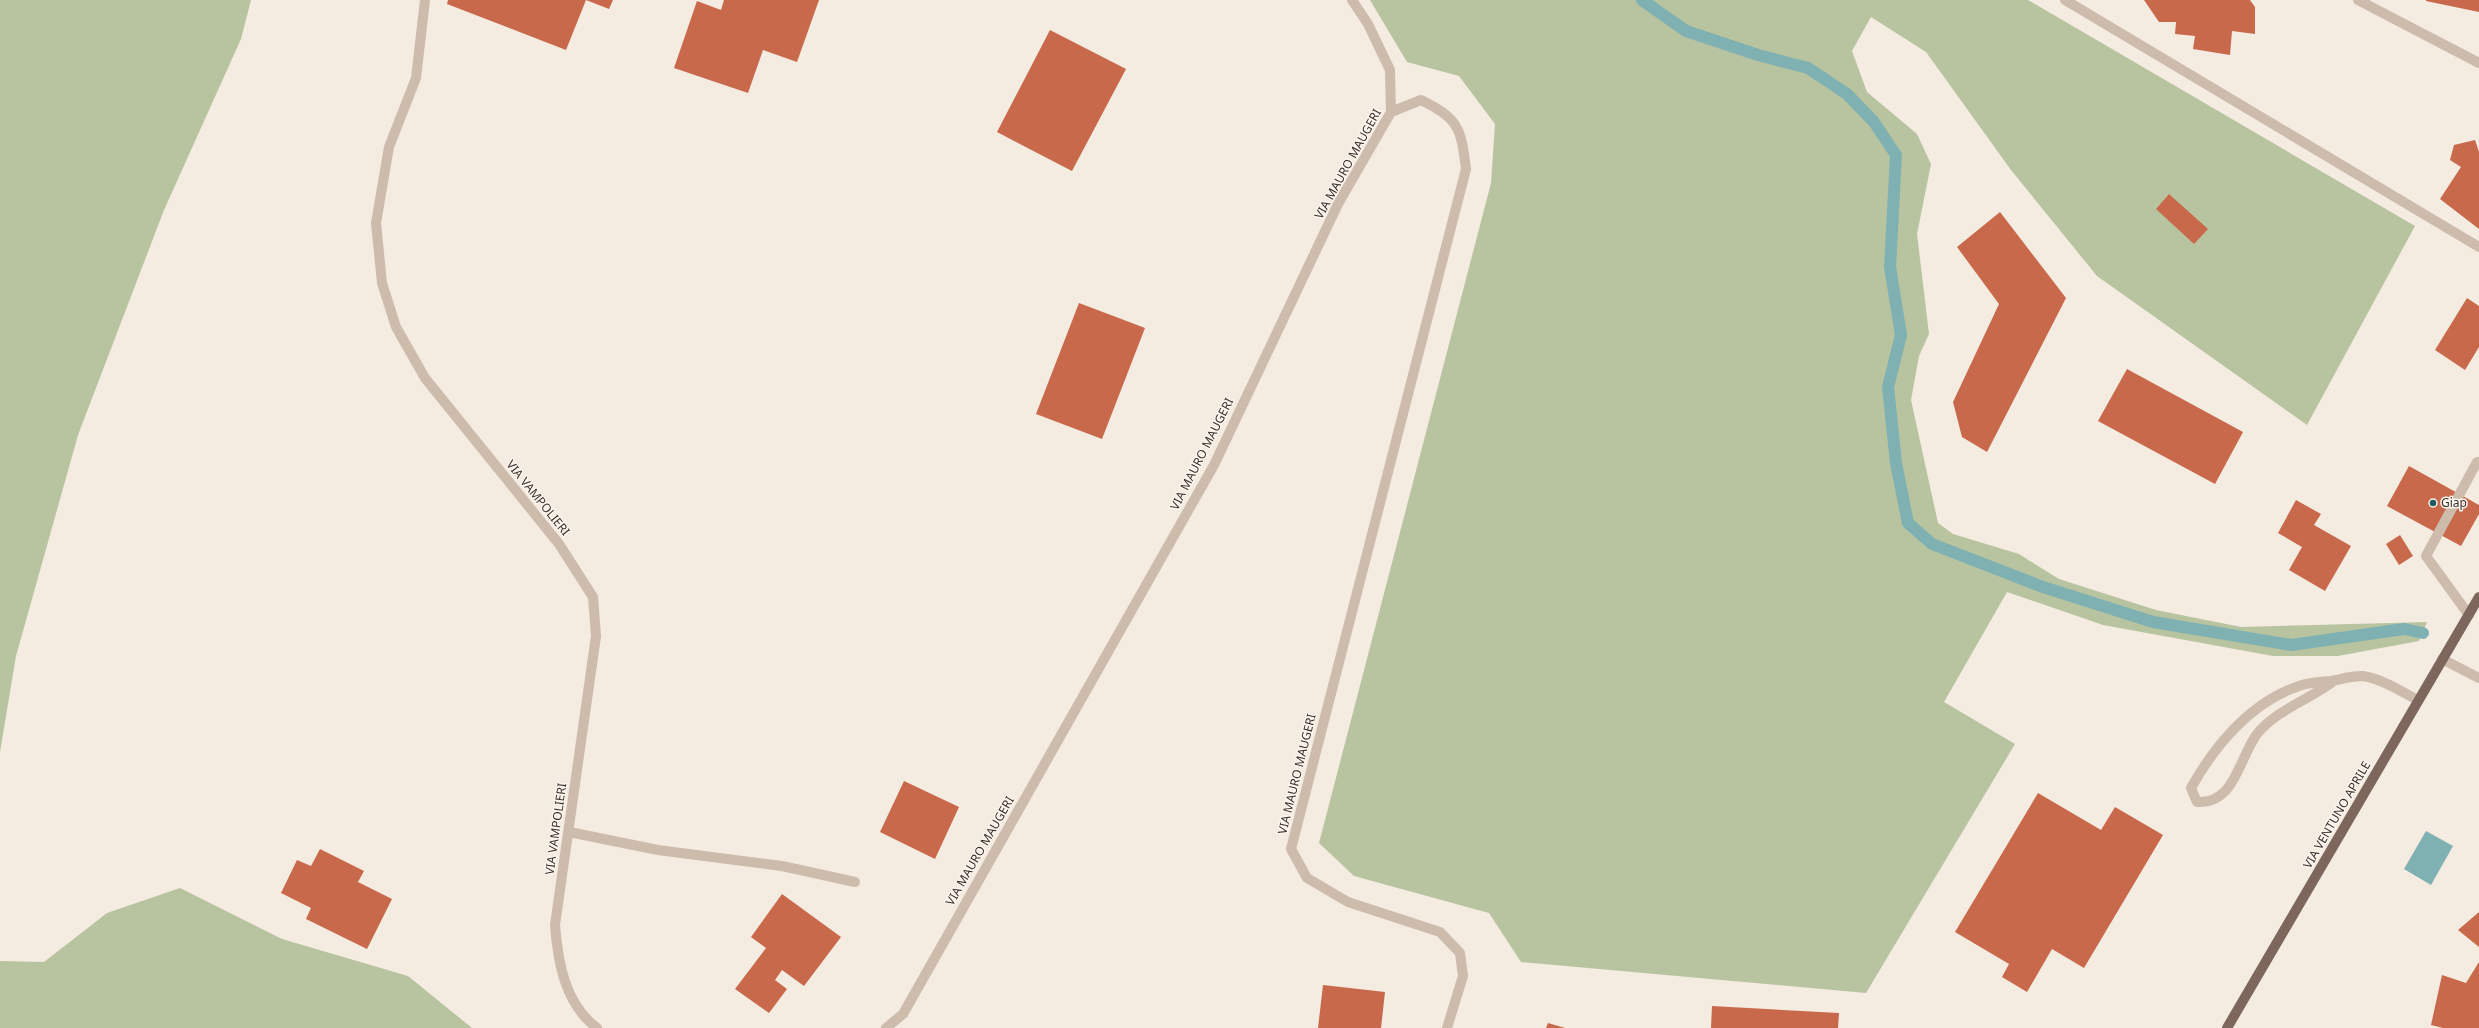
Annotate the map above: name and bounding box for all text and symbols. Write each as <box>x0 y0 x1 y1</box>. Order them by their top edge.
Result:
street label: VIA MAURO MAUGERI <box>1310 106 1385 222</box>
street label: VIA MAURO MAUGERI <box>1166 395 1237 513</box>
street label: VIA VAMPOLIERI <box>503 456 574 539</box>
place label: Giap <box>2441 494 2467 511</box>
marker: Giap <box>2428 498 2438 508</box>
street label: VIA MAURO MAUGERI <box>1273 712 1320 836</box>
street label: VIA VENTUNO APRILE <box>2299 758 2374 872</box>
street label: VIA VAMPOLIERI <box>541 782 570 876</box>
street label: VIA MAURO MAUGERI <box>941 793 1018 909</box>

